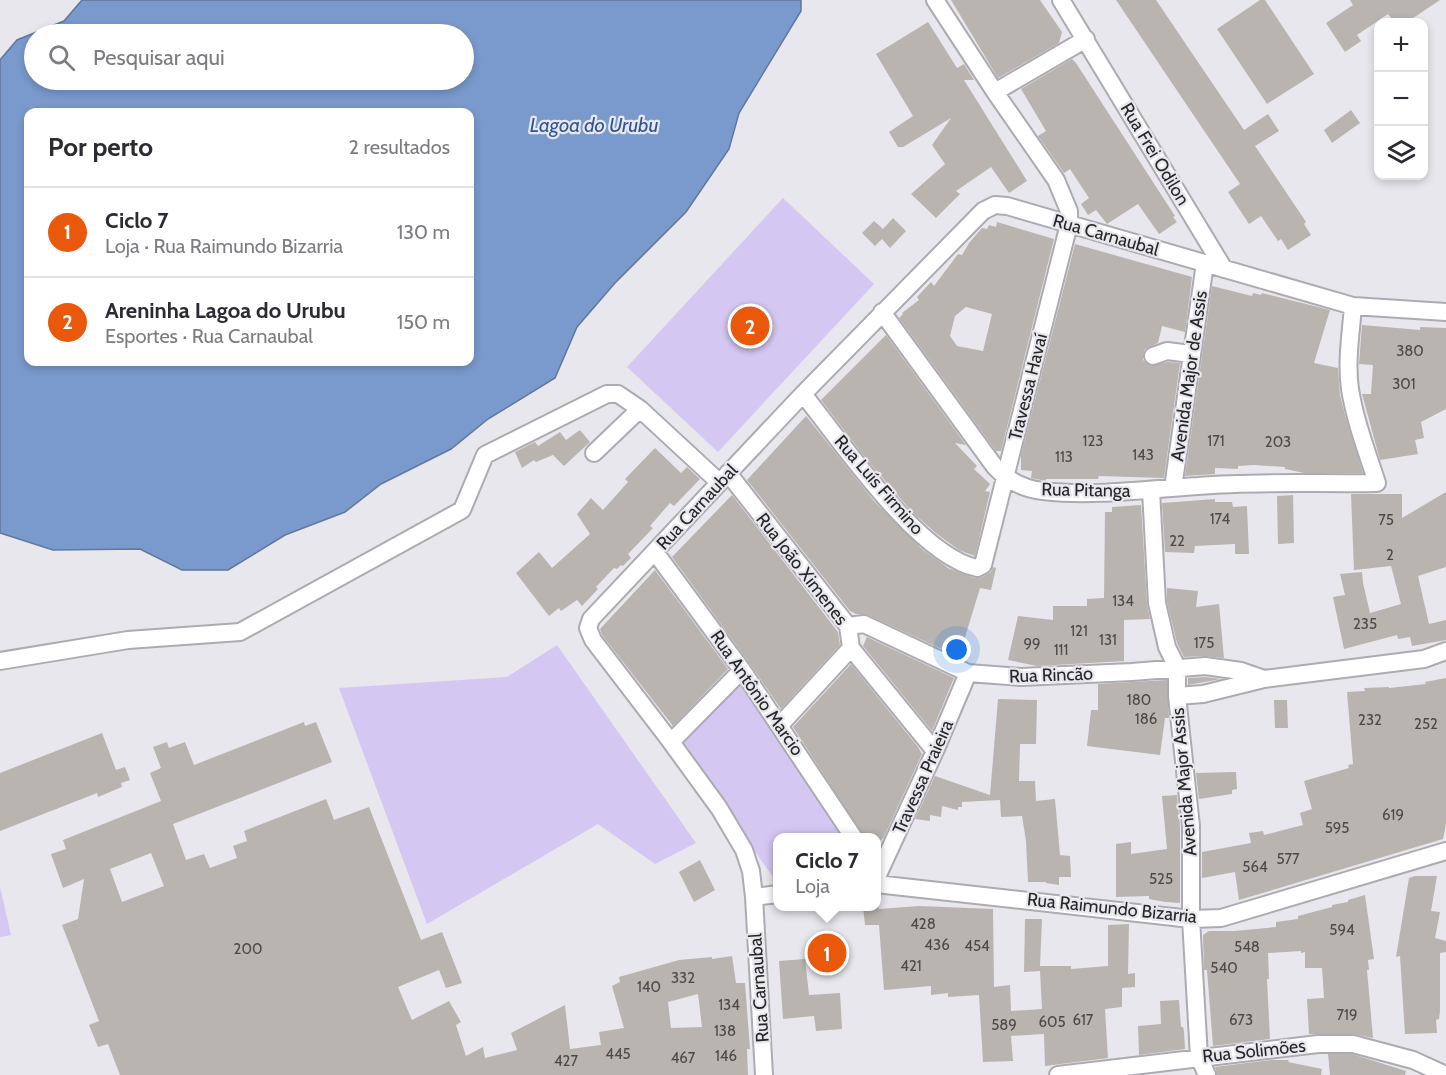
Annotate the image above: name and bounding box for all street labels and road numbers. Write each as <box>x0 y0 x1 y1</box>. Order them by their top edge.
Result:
street label: Rua Frei Odilon <box>1116 99 1194 209</box>
street label: Rua Carnaubal <box>1050 209 1162 261</box>
street label: Avenida Major de Assis <box>1166 289 1212 463</box>
street label: Travessa Havaí <box>1004 331 1052 443</box>
street label: Rua Luís Firmino <box>830 431 928 539</box>
street label: Rua Carnaubal <box>652 459 743 554</box>
street label: Rua Pitanga <box>1041 478 1131 502</box>
street label: Rua João Ximenes <box>751 509 853 629</box>
street label: Rua Antônio Marcio <box>706 626 809 760</box>
street label: Rua Rincão <box>1009 663 1093 687</box>
street label: Avenida Major Assis <box>1167 707 1201 857</box>
street label: Travessa Praieira <box>888 716 958 838</box>
street label: Rua Raimundo Bizarria <box>1026 888 1198 928</box>
street label: Rua Carnaubal <box>744 932 774 1043</box>
street label: Rua Solimões <box>1201 1035 1307 1067</box>

